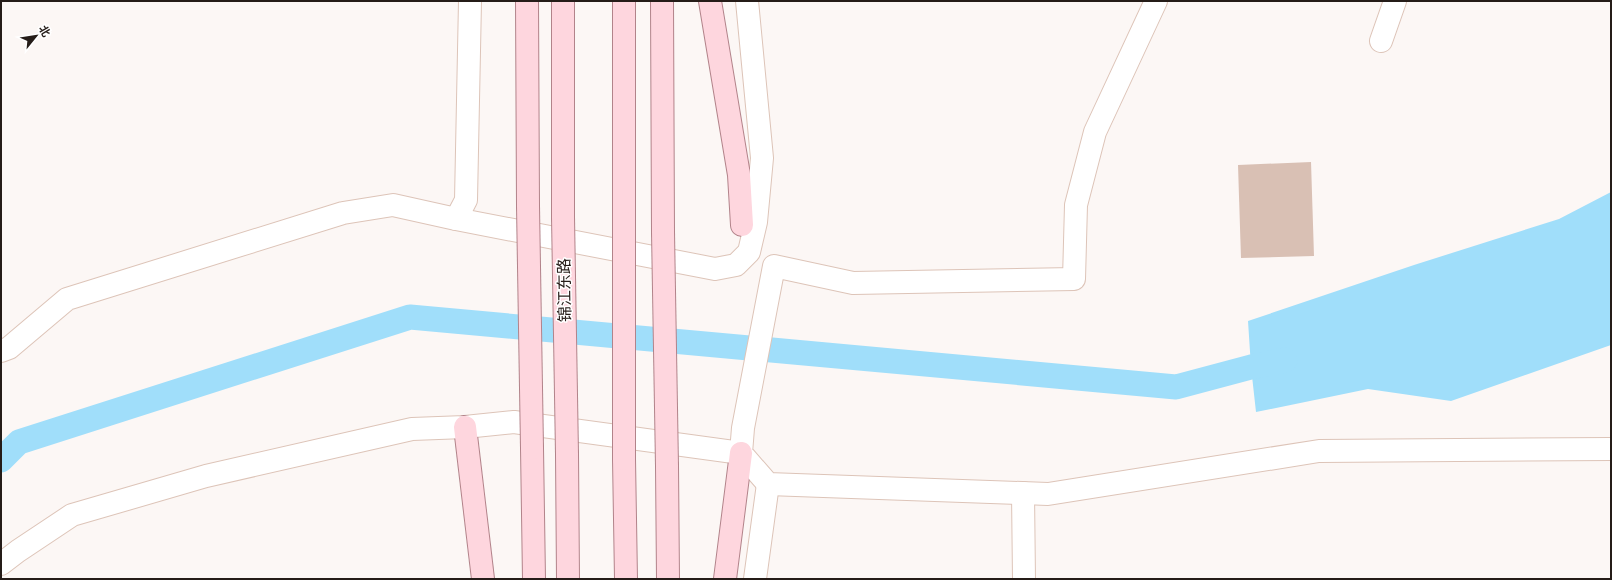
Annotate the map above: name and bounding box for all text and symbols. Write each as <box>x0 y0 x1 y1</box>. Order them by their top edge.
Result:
north arrow <box>16 16 56 56</box>
text: 北 <box>37 24 52 39</box>
street label: 锦江东路 <box>555 258 574 322</box>

